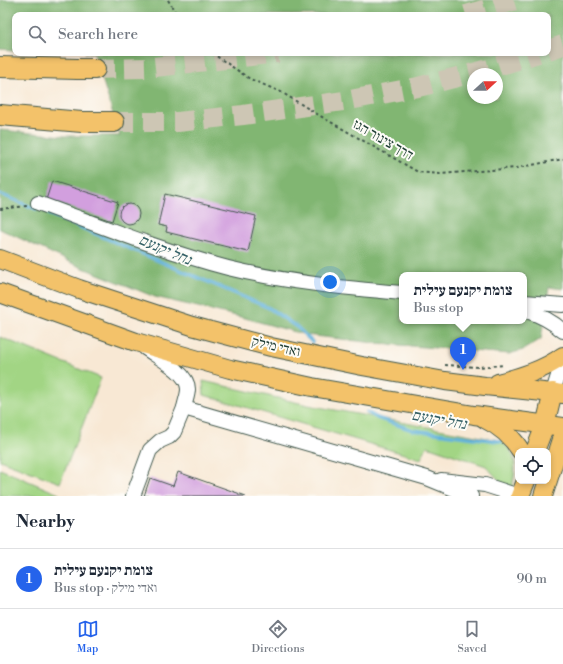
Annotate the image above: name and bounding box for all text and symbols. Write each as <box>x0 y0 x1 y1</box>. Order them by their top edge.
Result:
search box <box>12 12 551 56</box>
icon: search <box>26 23 48 45</box>
text: Search here <box>58 25 138 44</box>
north arrow <box>467 68 503 104</box>
street label: דרך צינור הגז <box>350 115 416 165</box>
water label: נחל יקנעם <box>136 230 195 270</box>
your location <box>320 272 340 292</box>
popup <box>399 272 527 324</box>
text: צומת יקנעם עילית <box>413 281 513 300</box>
text: Bus stop <box>413 300 463 316</box>
street label: ואדי מילק <box>250 333 302 361</box>
pin: 1 <box>450 337 476 370</box>
water label: נחל יקנעם <box>410 406 469 434</box>
map controls <box>515 448 551 484</box>
button: locate <box>515 448 551 484</box>
text: Nearby <box>16 511 75 533</box>
text: צומת יקנעם עילית <box>54 561 153 580</box>
text: 1 <box>26 571 32 587</box>
text: 90 m <box>516 571 547 587</box>
text: Bus stop · ואדי מילק <box>54 580 157 596</box>
tab: Map <box>77 618 99 656</box>
tab: Directions <box>252 618 305 656</box>
tab: Saved <box>458 618 486 656</box>

